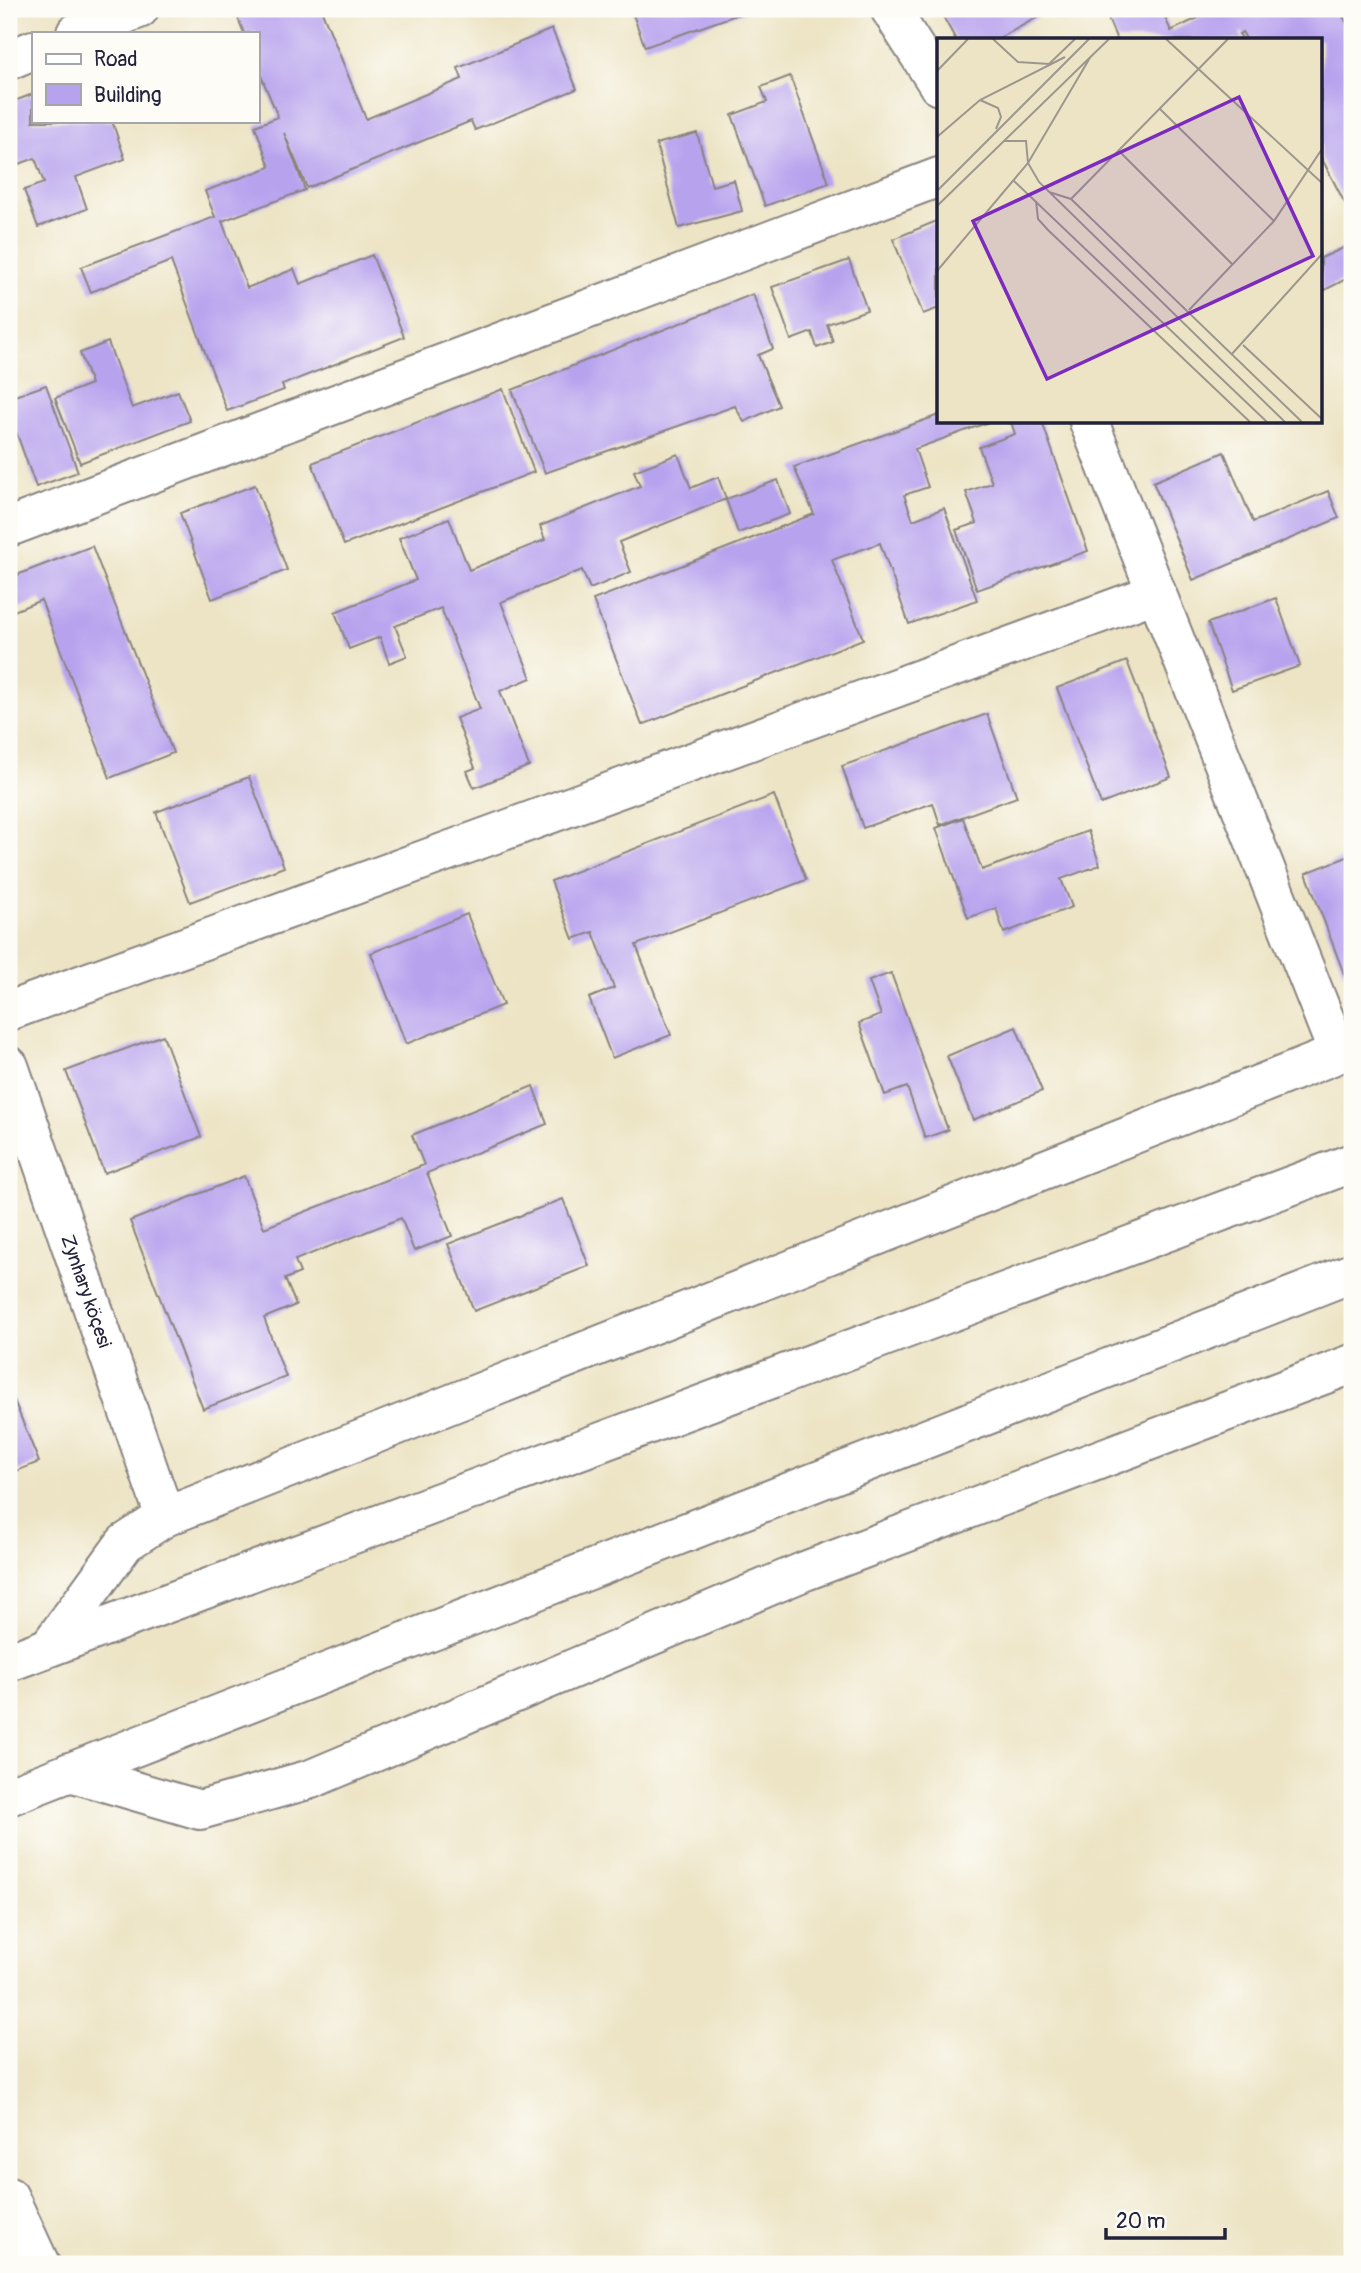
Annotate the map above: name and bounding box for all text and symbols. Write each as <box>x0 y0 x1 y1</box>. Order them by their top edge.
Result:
legend <box>32 32 259 122</box>
inset map <box>937 38 1322 424</box>
text: Road <box>94 46 138 73</box>
text: Building <box>94 82 161 109</box>
street label: Zynhary köçesi <box>55 1232 117 1351</box>
scale bar <box>1106 2196 1224 2240</box>
text: 20 m <box>1116 2208 1165 2235</box>

